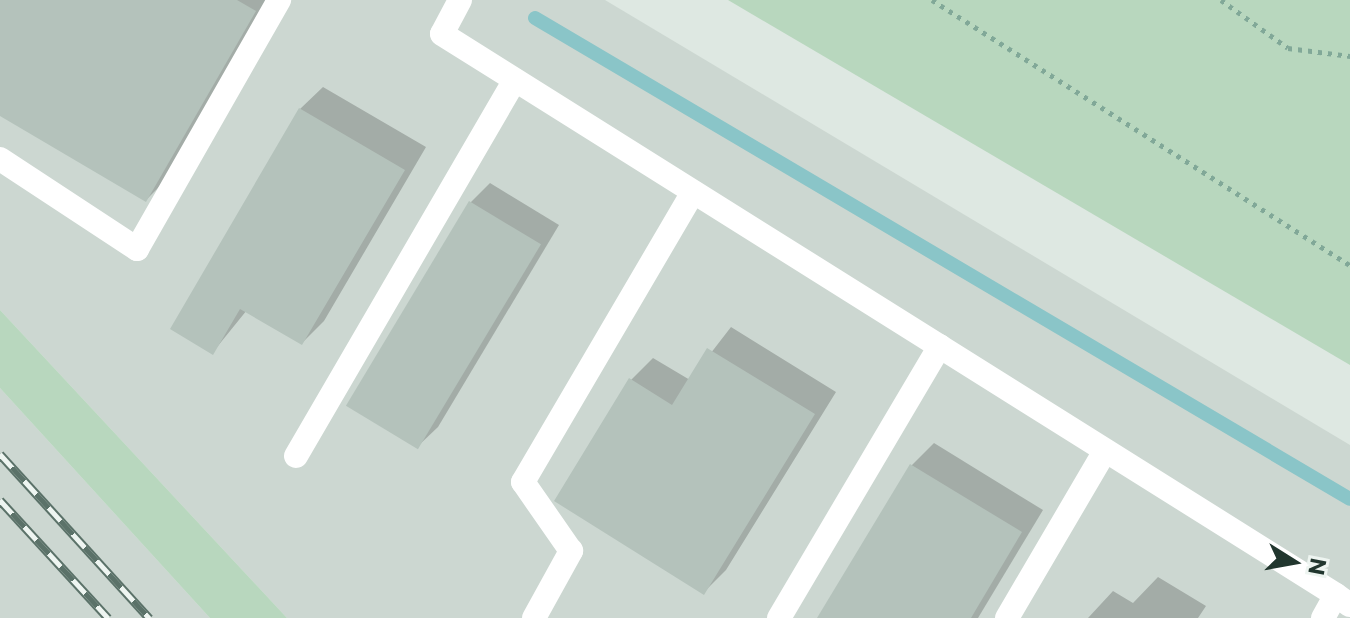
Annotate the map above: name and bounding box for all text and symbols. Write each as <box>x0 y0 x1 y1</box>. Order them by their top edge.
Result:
north arrow <box>1254 522 1334 602</box>
text: N <box>1303 556 1333 577</box>

